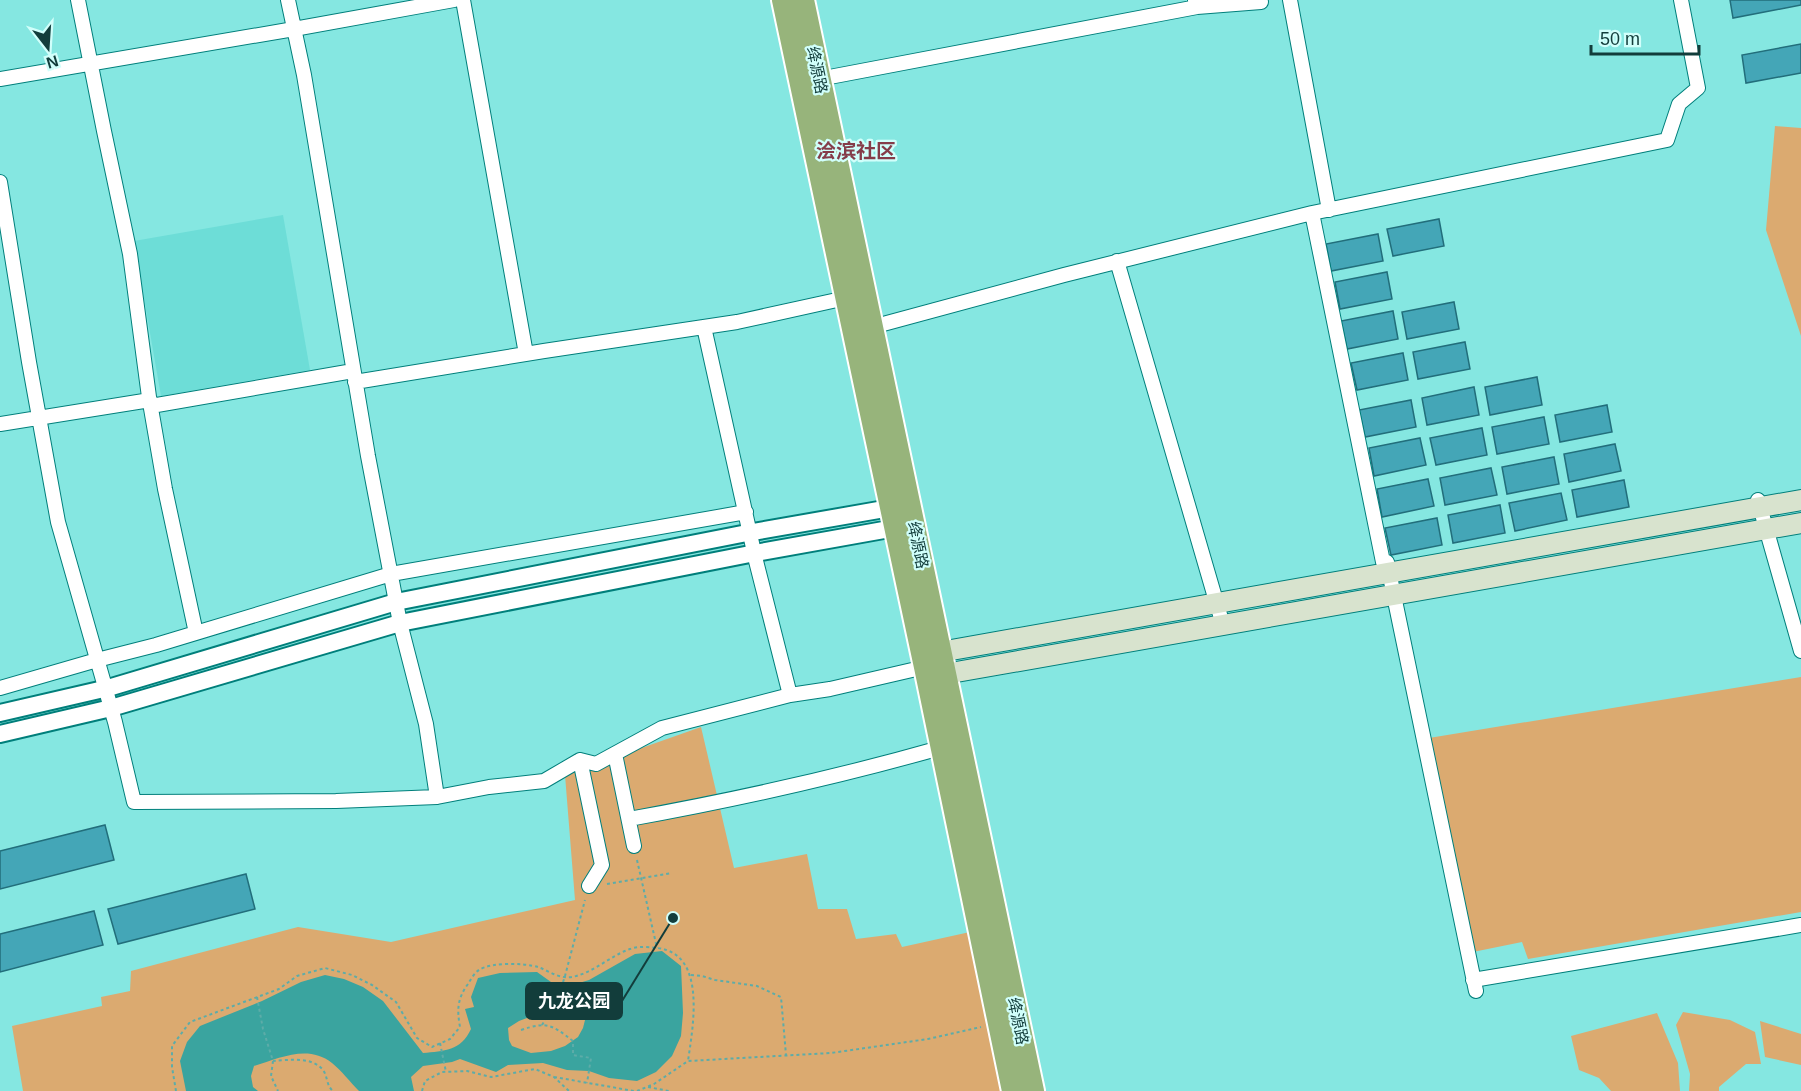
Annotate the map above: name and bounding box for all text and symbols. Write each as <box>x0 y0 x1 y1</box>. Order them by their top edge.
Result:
north arrow <box>18 18 78 78</box>
scale bar <box>1591 18 1699 56</box>
text: 50 m <box>1600 29 1640 49</box>
street label: 绛源路 <box>804 45 830 95</box>
text: N <box>44 52 60 72</box>
district label: 浍滨社区 <box>816 140 896 162</box>
street label: 绛源路 <box>905 520 931 570</box>
callout: 九龙公园 <box>526 983 622 1019</box>
text: 九龙公园 <box>538 991 610 1011</box>
street label: 绛源路 <box>1005 996 1031 1046</box>

